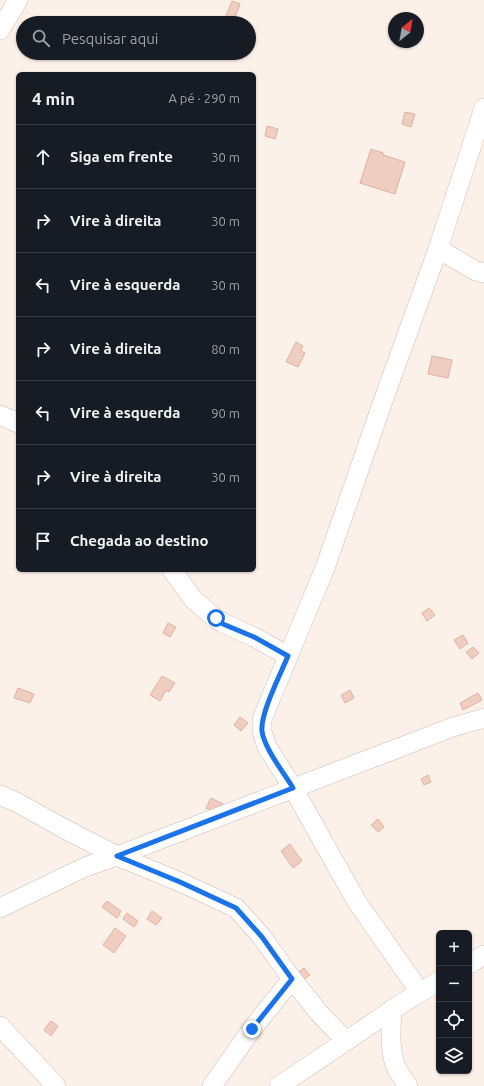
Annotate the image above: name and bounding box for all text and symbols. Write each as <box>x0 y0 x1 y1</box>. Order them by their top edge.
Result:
north arrow <box>388 12 424 48</box>
search box <box>16 16 256 60</box>
icon: search <box>30 27 52 49</box>
text: Pesquisar aqui <box>62 30 158 47</box>
text: 4 min <box>32 89 75 108</box>
text: A pé · 290 m <box>168 91 240 105</box>
icon: ahead <box>32 146 54 168</box>
text: Siga em frente <box>70 148 173 165</box>
text: 30 m <box>211 150 240 164</box>
icon: right <box>32 210 54 232</box>
text: Vire à direita <box>70 212 162 229</box>
text: 30 m <box>211 214 240 228</box>
icon: left <box>32 274 54 296</box>
text: Vire à esquerda <box>70 276 180 293</box>
text: 30 m <box>211 278 240 292</box>
icon: right <box>32 338 54 360</box>
text: Vire à direita <box>70 340 162 357</box>
text: 80 m <box>211 342 240 356</box>
icon: left <box>32 402 54 424</box>
text: Vire à esquerda <box>70 404 180 421</box>
text: 90 m <box>211 406 240 420</box>
icon: right <box>32 466 54 488</box>
text: Vire à direita <box>70 468 162 485</box>
text: 30 m <box>211 470 240 484</box>
icon: arrive <box>32 530 54 552</box>
text: Chegada ao destino <box>70 532 209 549</box>
route start <box>207 609 225 627</box>
map controls <box>436 930 472 1074</box>
button: + <box>436 930 472 966</box>
button: − <box>436 966 472 1002</box>
button: locate <box>436 1002 472 1038</box>
route end <box>243 1020 261 1038</box>
button: layers <box>436 1038 472 1074</box>

